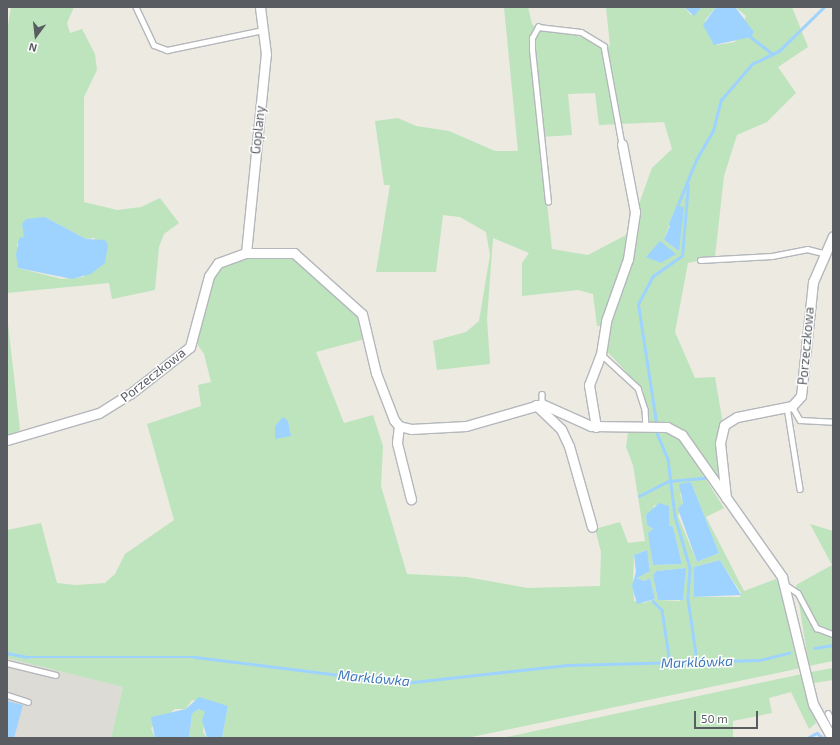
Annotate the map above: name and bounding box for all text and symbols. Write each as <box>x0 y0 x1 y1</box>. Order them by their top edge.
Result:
north arrow <box>16 16 56 56</box>
text: N <box>27 41 38 55</box>
street label: Goplany <box>248 105 268 155</box>
street label: Porzeczkowa <box>795 306 817 386</box>
street label: Porzeczkowa <box>117 345 189 405</box>
water label: Marklówka <box>661 652 733 672</box>
water label: Marklówka <box>337 666 411 690</box>
scale bar <box>696 703 760 729</box>
text: 50 m <box>701 711 728 725</box>

